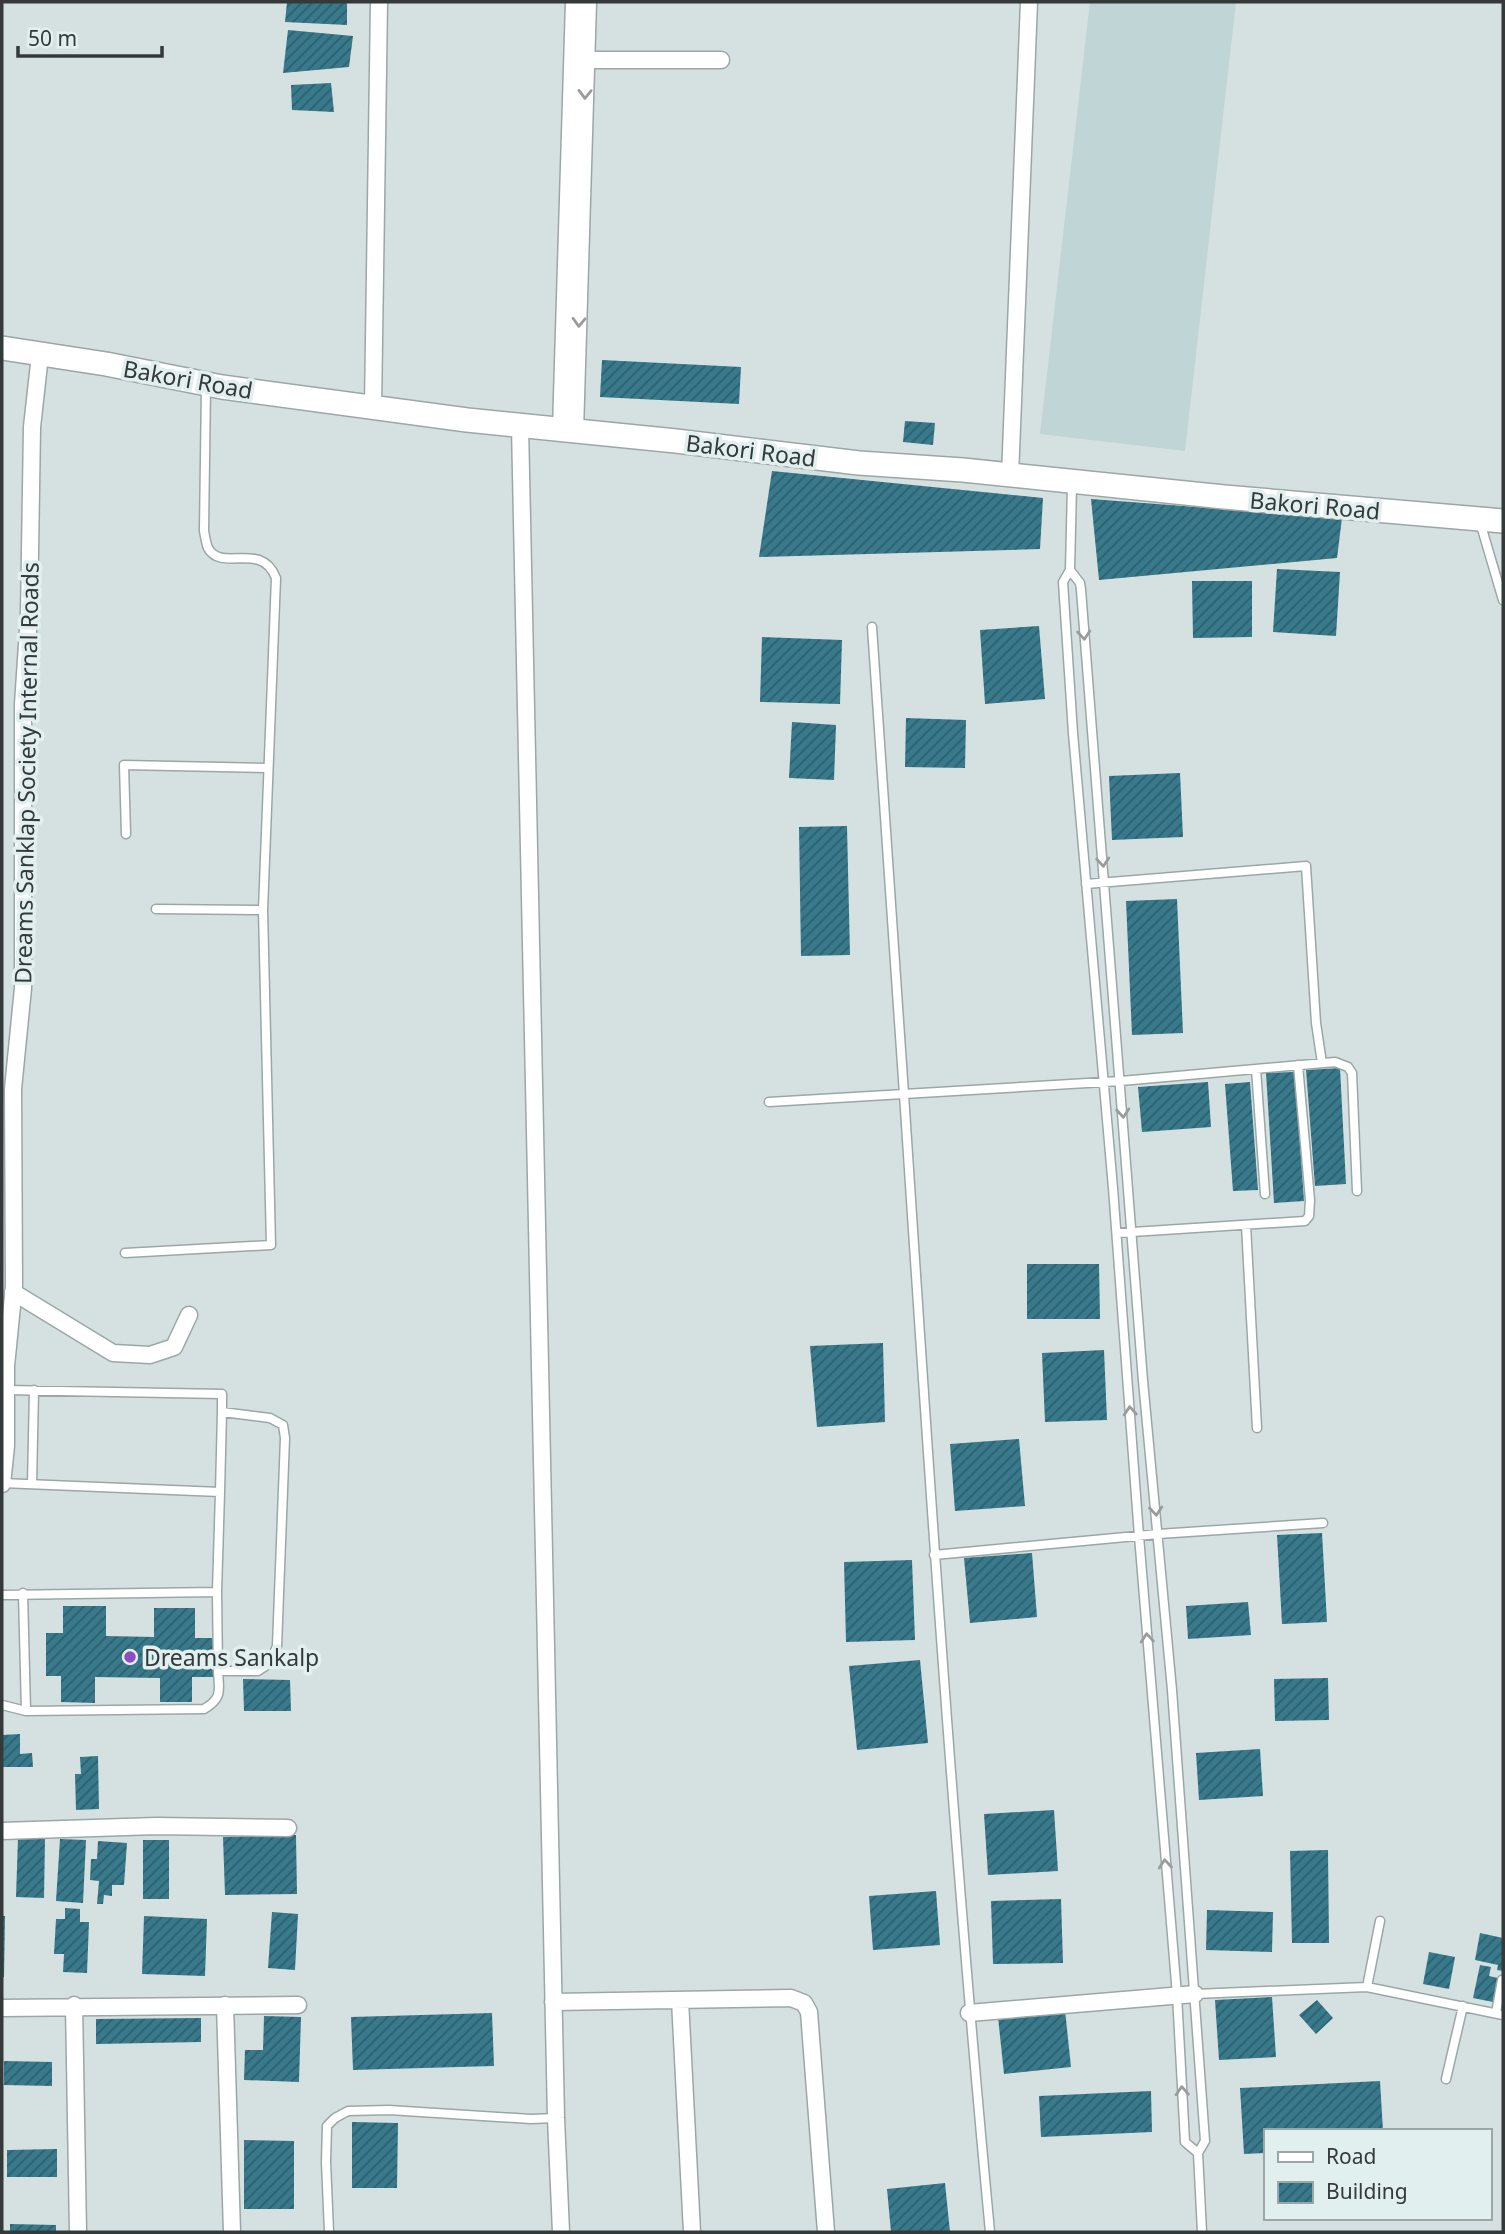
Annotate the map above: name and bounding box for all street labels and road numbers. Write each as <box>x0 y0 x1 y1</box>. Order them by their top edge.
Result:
street label: Bakori Road <box>121 352 255 406</box>
street label: Bakori Road <box>684 426 818 474</box>
street label: Bakori Road <box>1248 483 1382 527</box>
street label: Dreams Sanklap Society Internal Roads <box>6 562 46 984</box>

